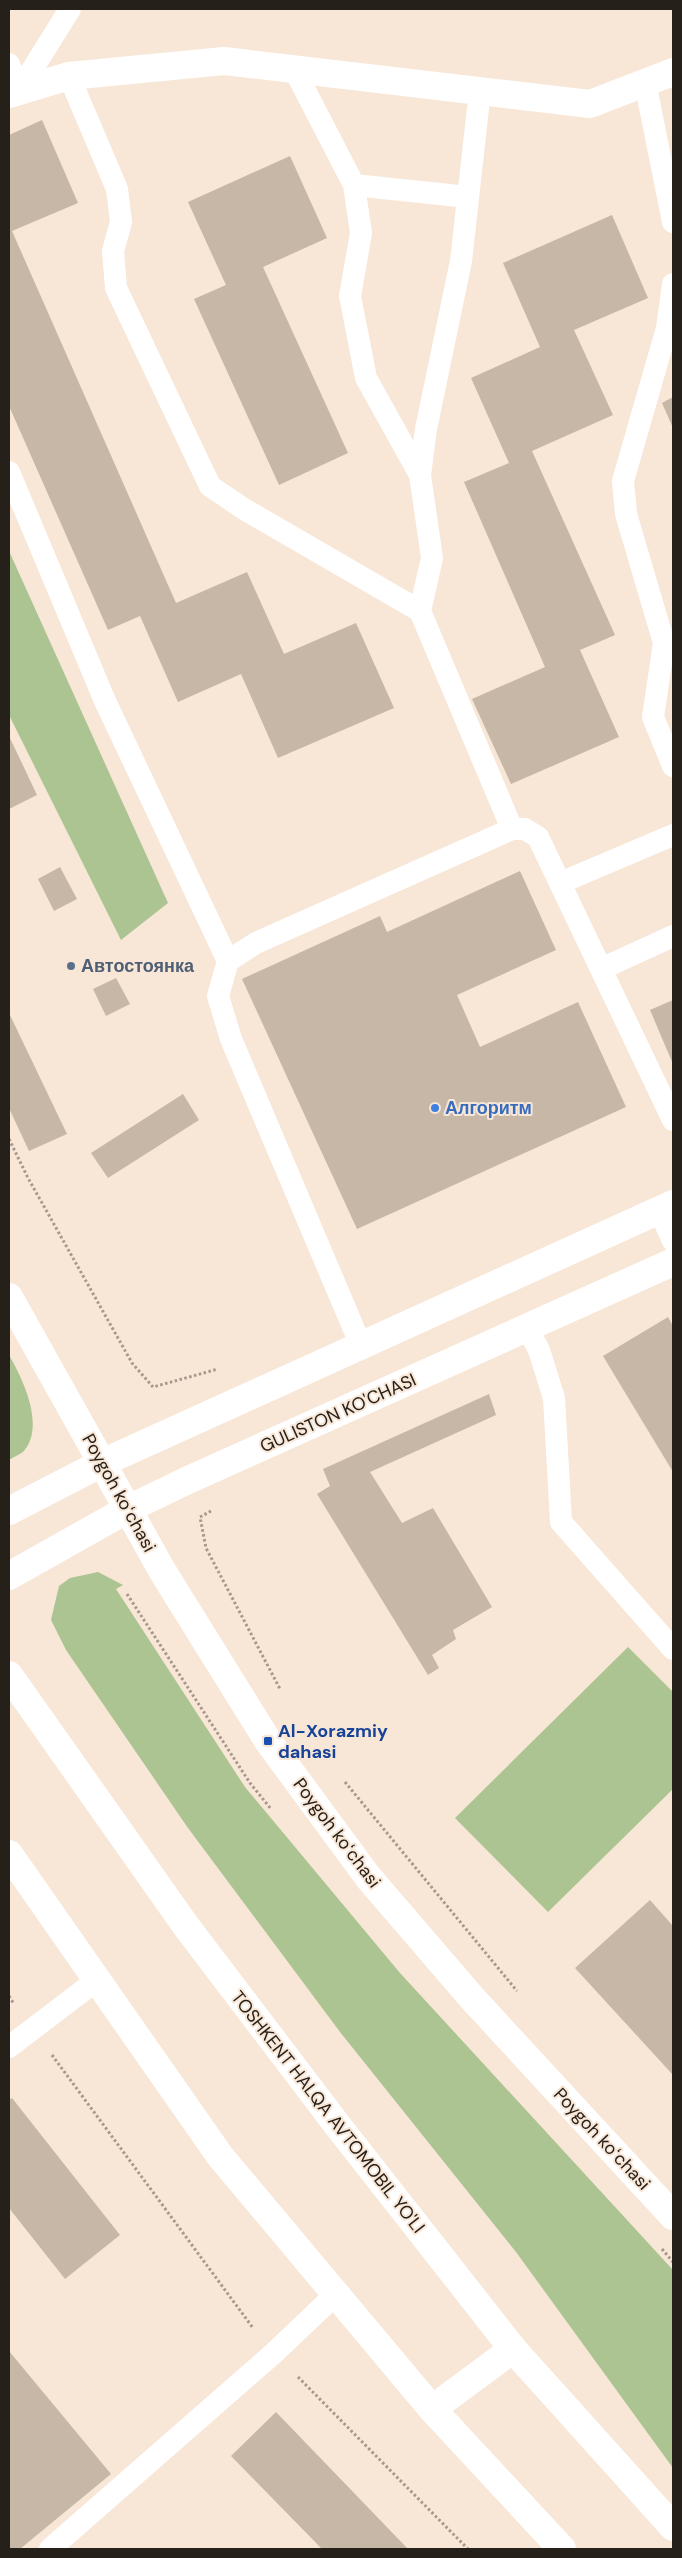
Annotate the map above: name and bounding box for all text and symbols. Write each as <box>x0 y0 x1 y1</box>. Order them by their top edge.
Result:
place label: Автостоянка <box>81 954 195 978</box>
marker: Автостоянка <box>65 960 77 972</box>
place label: Алгоритм <box>445 1096 532 1120</box>
marker: Алгоритм <box>429 1102 441 1114</box>
street label: GULISTON KO'CHASI <box>256 1368 420 1458</box>
street label: Poygoh koʻchasi <box>77 1430 161 1556</box>
place label: Al-Xorazmiy dahasi <box>278 1719 388 1764</box>
marker: Al-Xorazmiy dahasi <box>262 1735 274 1747</box>
street label: Poygoh koʻchasi <box>288 1773 386 1893</box>
street label: TOSHKENT HALQA AVTOMOBIL YO'LI <box>226 1986 430 2238</box>
street label: Poygoh koʻchasi <box>548 2083 656 2195</box>

